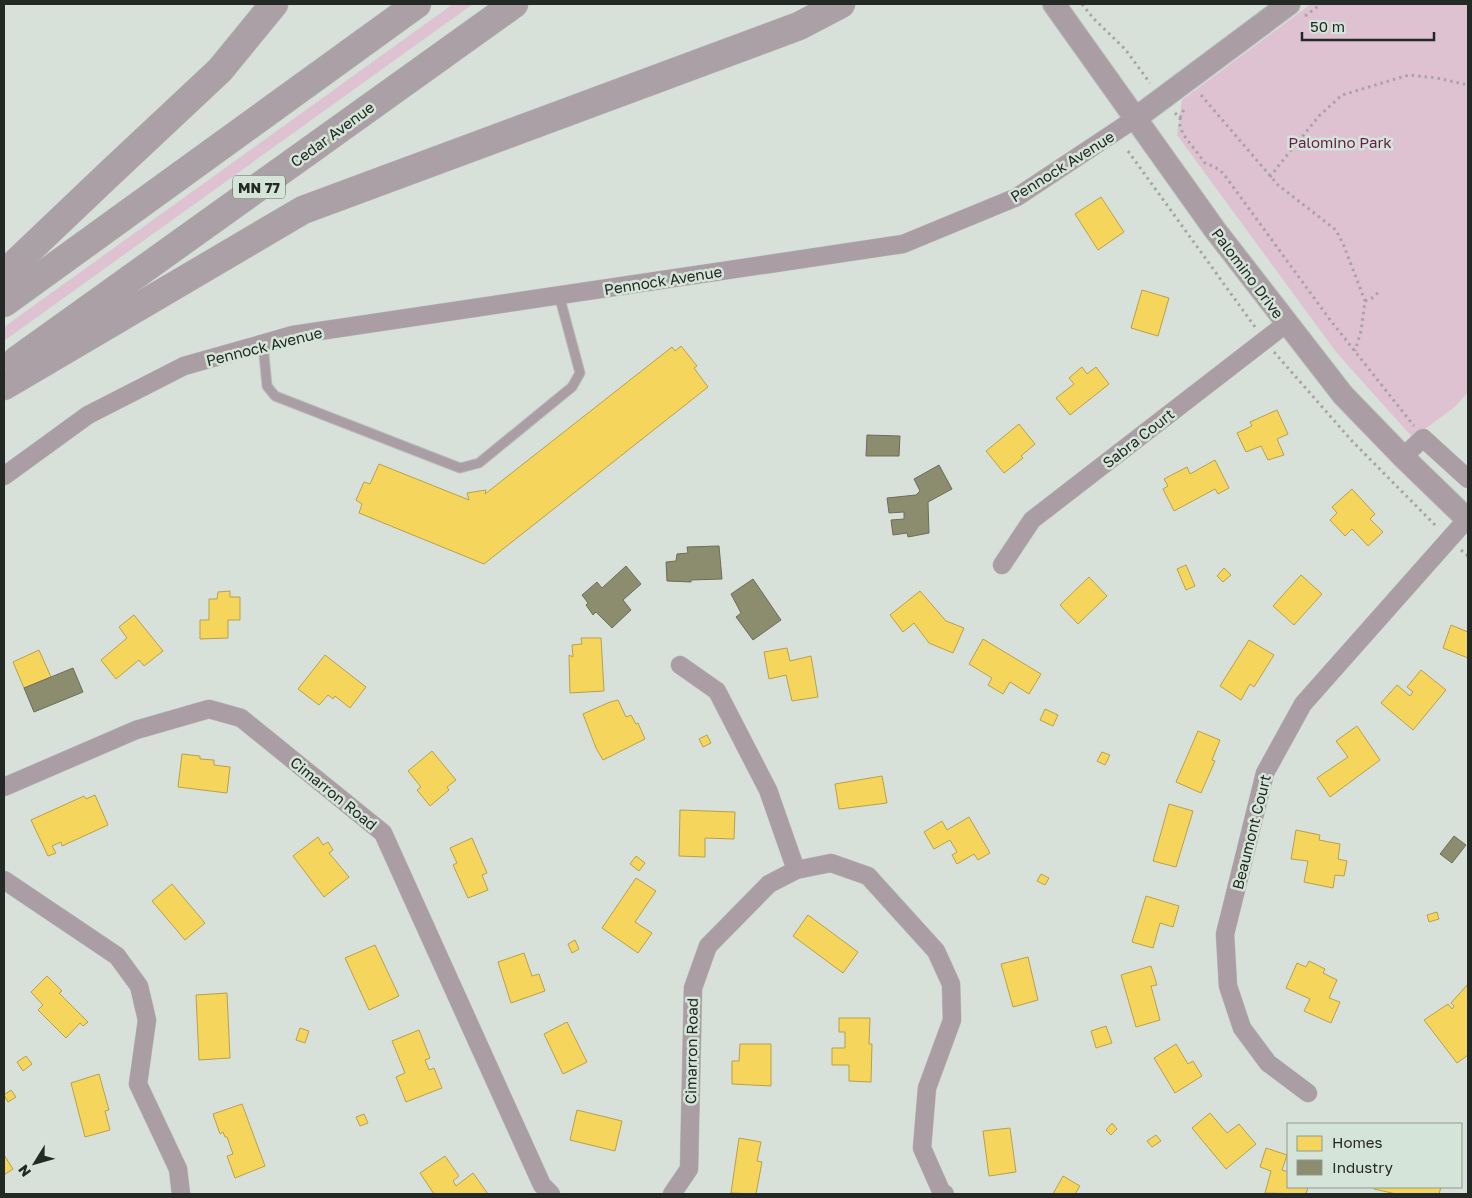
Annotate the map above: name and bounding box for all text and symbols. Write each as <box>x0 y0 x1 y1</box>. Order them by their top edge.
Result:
scale bar <box>1302 10 1434 42</box>
text: 50 m <box>1310 17 1345 35</box>
street label: Cedar Avenue <box>287 97 378 170</box>
street label: Pennock Avenue <box>1007 127 1118 205</box>
park label: Palomino Park <box>1288 133 1392 151</box>
road number: MN 77 <box>233 176 285 198</box>
street label: Palomino Drive <box>1208 224 1288 322</box>
street label: Pennock Avenue <box>603 262 724 298</box>
street label: Pennock Avenue <box>204 323 324 369</box>
street label: Sabra Court <box>1099 405 1177 471</box>
street label: Cimarron Road <box>287 753 381 833</box>
street label: Beaumont Court <box>1228 773 1274 891</box>
street label: Cimarron Road <box>681 998 701 1104</box>
legend <box>1287 1123 1462 1188</box>
text: Homes <box>1332 1133 1382 1151</box>
north arrow <box>10 1138 60 1188</box>
text: Industry <box>1332 1158 1393 1176</box>
text: N <box>14 1162 34 1180</box>

